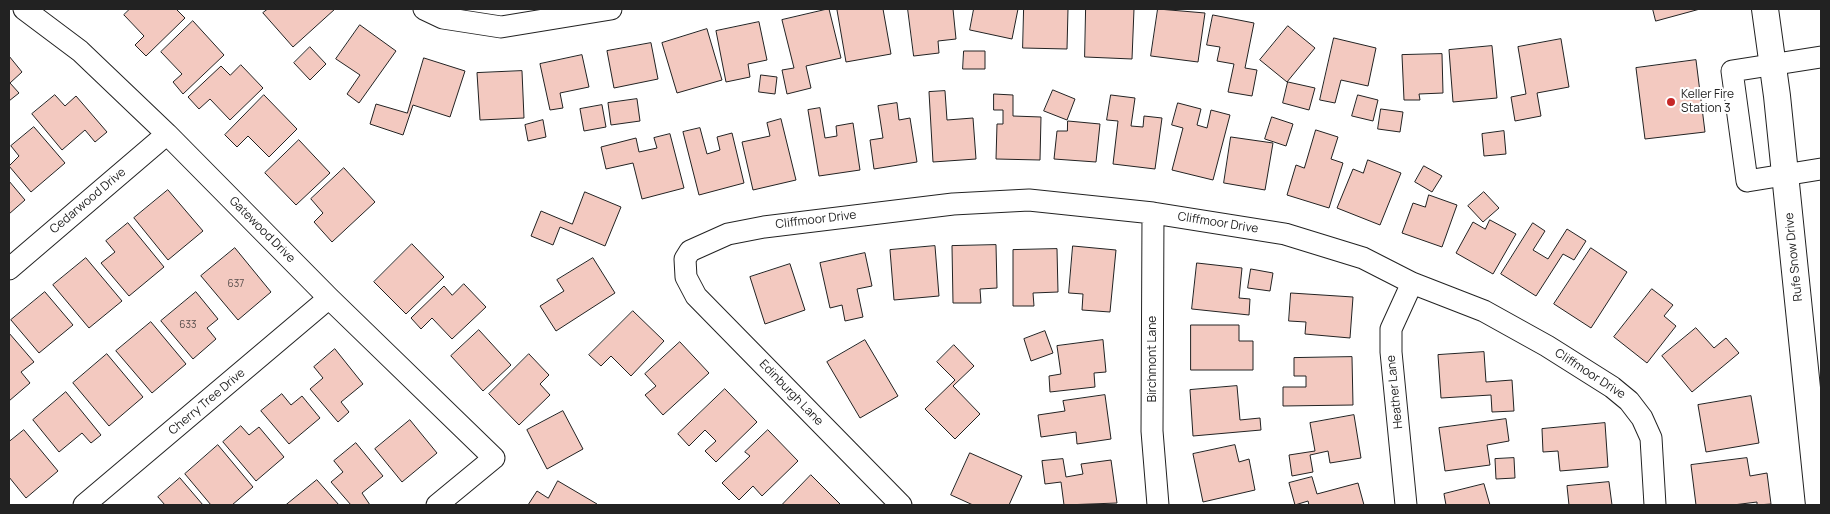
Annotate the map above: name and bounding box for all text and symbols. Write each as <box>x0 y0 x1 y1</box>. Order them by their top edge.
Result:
place label: Keller Fire Station 3 <box>1681 88 1734 116</box>
marker: Keller Fire Station 3 <box>1665 96 1677 108</box>
street label: Cedarwood Drive <box>47 165 129 237</box>
street label: Gatewood Drive <box>226 194 298 266</box>
street label: Cliffmoor Drive <box>775 208 857 232</box>
street label: Cliffmoor Drive <box>1177 210 1259 236</box>
street label: Rufe Snow Drive <box>1782 212 1806 302</box>
house number: 637 <box>228 278 244 290</box>
street label: Birchmont Lane <box>1146 316 1160 402</box>
house number: 633 <box>179 319 197 331</box>
street label: Cliffmoor Drive <box>1552 346 1628 402</box>
street label: Heather Lane <box>1384 354 1406 430</box>
street label: Edinburgh Lane <box>756 357 826 429</box>
street label: Cherry Tree Drive <box>166 366 248 438</box>

